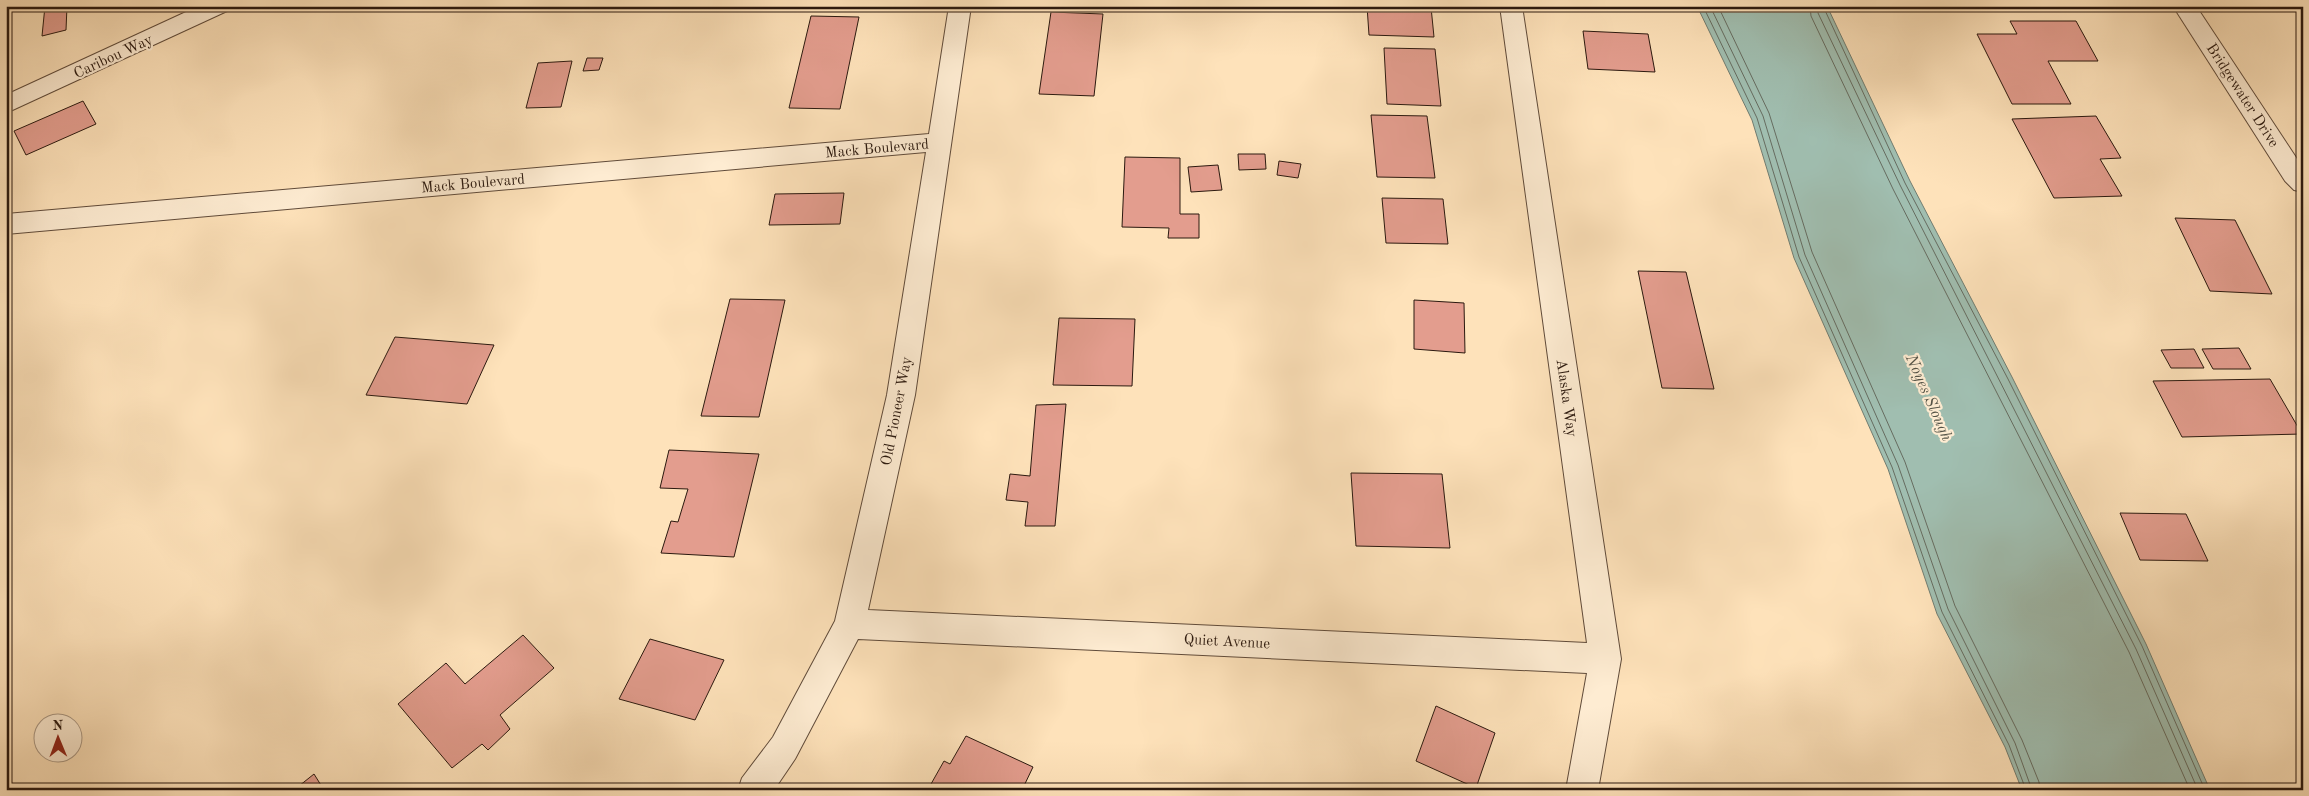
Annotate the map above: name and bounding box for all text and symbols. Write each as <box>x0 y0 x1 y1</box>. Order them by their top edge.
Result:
street label: Caribou Way <box>72 33 155 82</box>
street label: Bridgewater Drive <box>2203 41 2281 151</box>
street label: Mack Boulevard <box>825 137 930 162</box>
street label: Mack Boulevard <box>421 172 526 197</box>
water label: Noyes Slough <box>1902 351 1954 444</box>
street label: Old Pioneer Way <box>880 356 915 467</box>
street label: Alaska Way <box>1553 358 1578 438</box>
street label: Quiet Avenue <box>1183 633 1271 652</box>
north arrow <box>32 714 82 764</box>
text: N <box>52 719 64 733</box>

